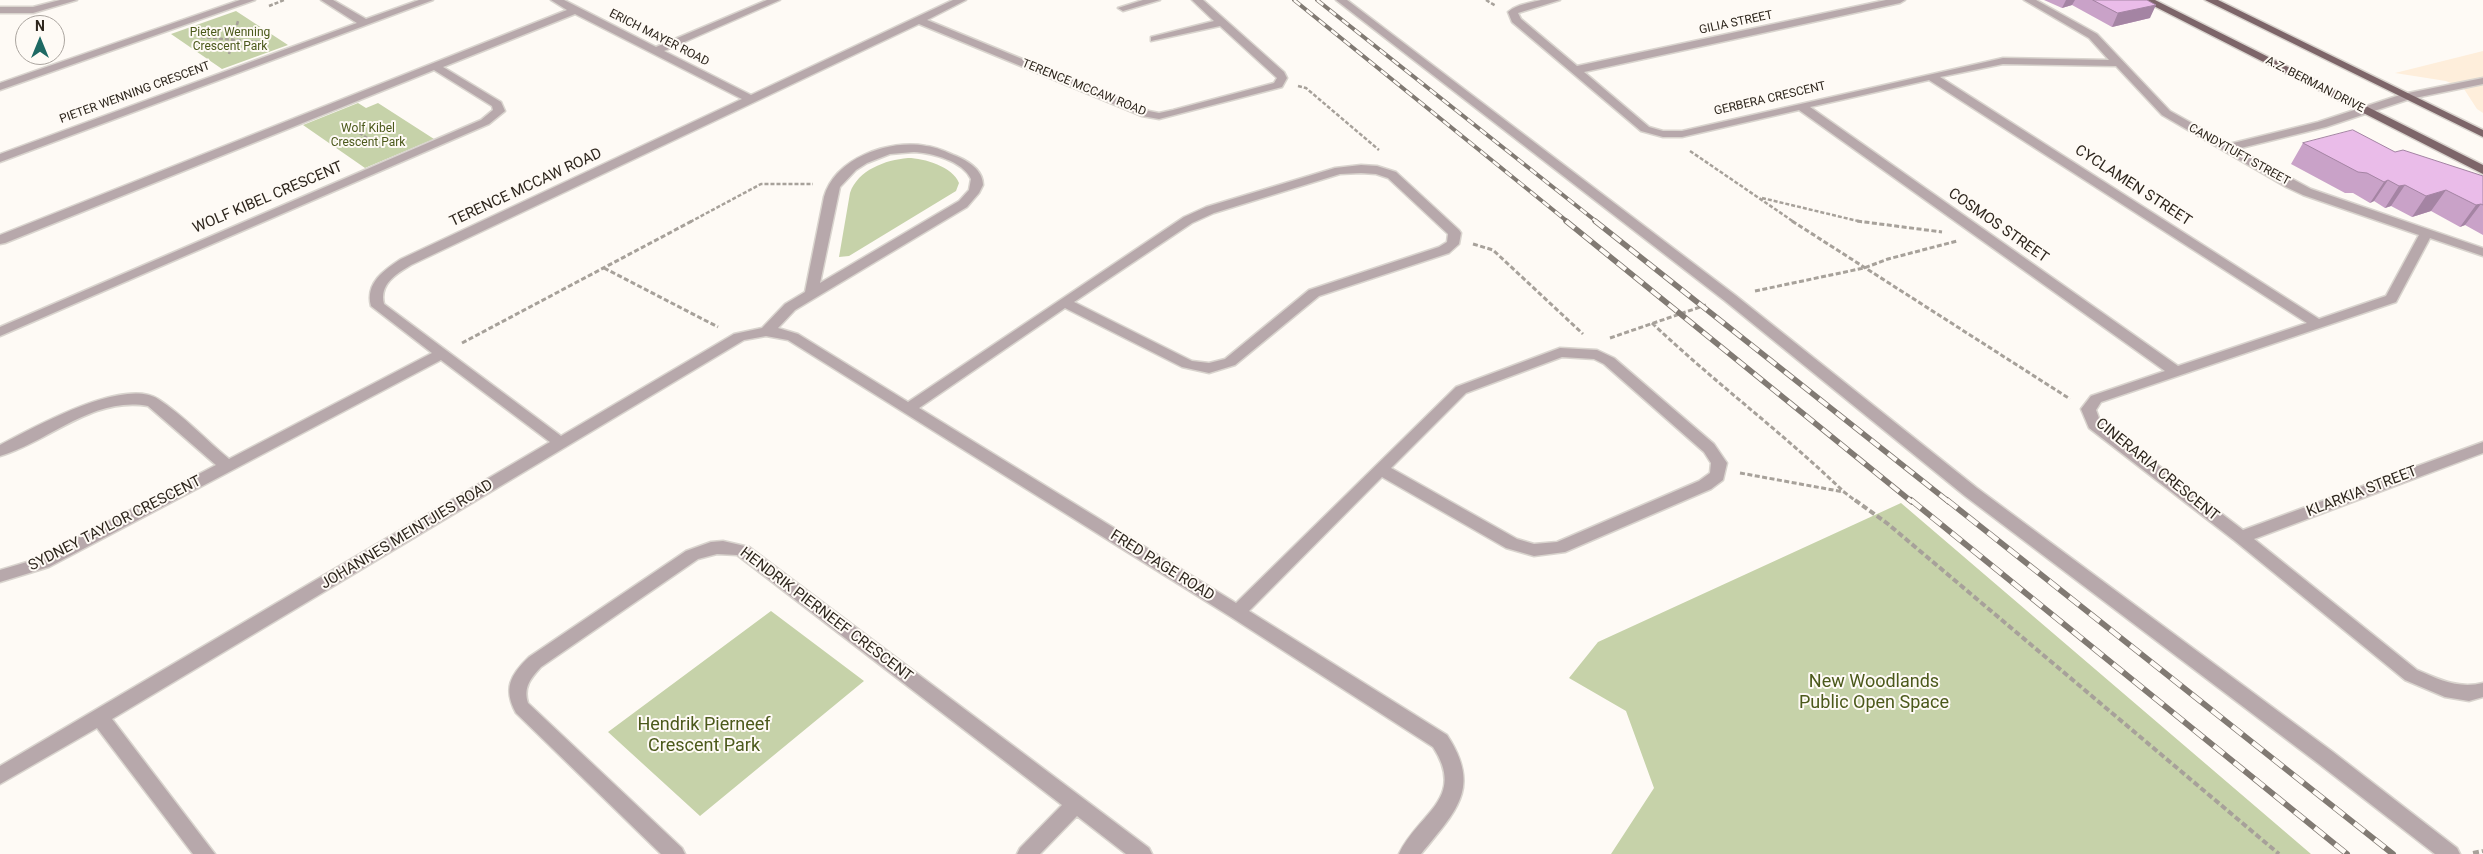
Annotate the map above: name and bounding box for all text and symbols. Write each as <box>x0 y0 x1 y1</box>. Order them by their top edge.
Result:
street label: ERICH MAYER ROAD <box>607 7 711 69</box>
street label: GILIA STREET <box>1698 8 1774 38</box>
north arrow <box>15 15 65 65</box>
text: N <box>35 18 45 34</box>
park label: Pieter Wenning Crescent Park <box>190 26 270 54</box>
street label: A.Z. BERMAN DRIVE <box>2263 54 2367 116</box>
street label: TERENCE MCCAW ROAD <box>1020 56 1148 120</box>
street label: PIETER WENNING CRESCENT <box>58 59 212 127</box>
street label: GERBERA CRESCENT <box>1713 79 1827 119</box>
street label: CANDYTUFT STREET <box>2186 121 2292 189</box>
park label: Wolf Kibel Crescent Park <box>331 122 405 150</box>
street label: CYCLAMEN STREET <box>2071 142 2195 230</box>
street label: TERENCE MCCAW ROAD <box>447 145 605 231</box>
street label: WOLF KIBEL CRESCENT <box>190 158 346 238</box>
street label: COSMOS STREET <box>1944 185 2052 267</box>
street label: CINERARIA CRESCENT <box>2092 415 2222 525</box>
street label: KLARKIA STREET <box>2304 463 2420 521</box>
street label: SYDNEY TAYLOR CRESCENT <box>26 473 204 575</box>
street label: JOHANNES MEINTJIES ROAD <box>318 476 496 594</box>
street label: FRED PAGE ROAD <box>1107 527 1217 605</box>
street label: HENDRIK PIERNEEF CRESCENT <box>736 544 916 686</box>
park label: New Woodlands Public Open Space <box>1799 671 1949 714</box>
park label: Hendrik Pierneef Crescent Park <box>637 714 771 756</box>

